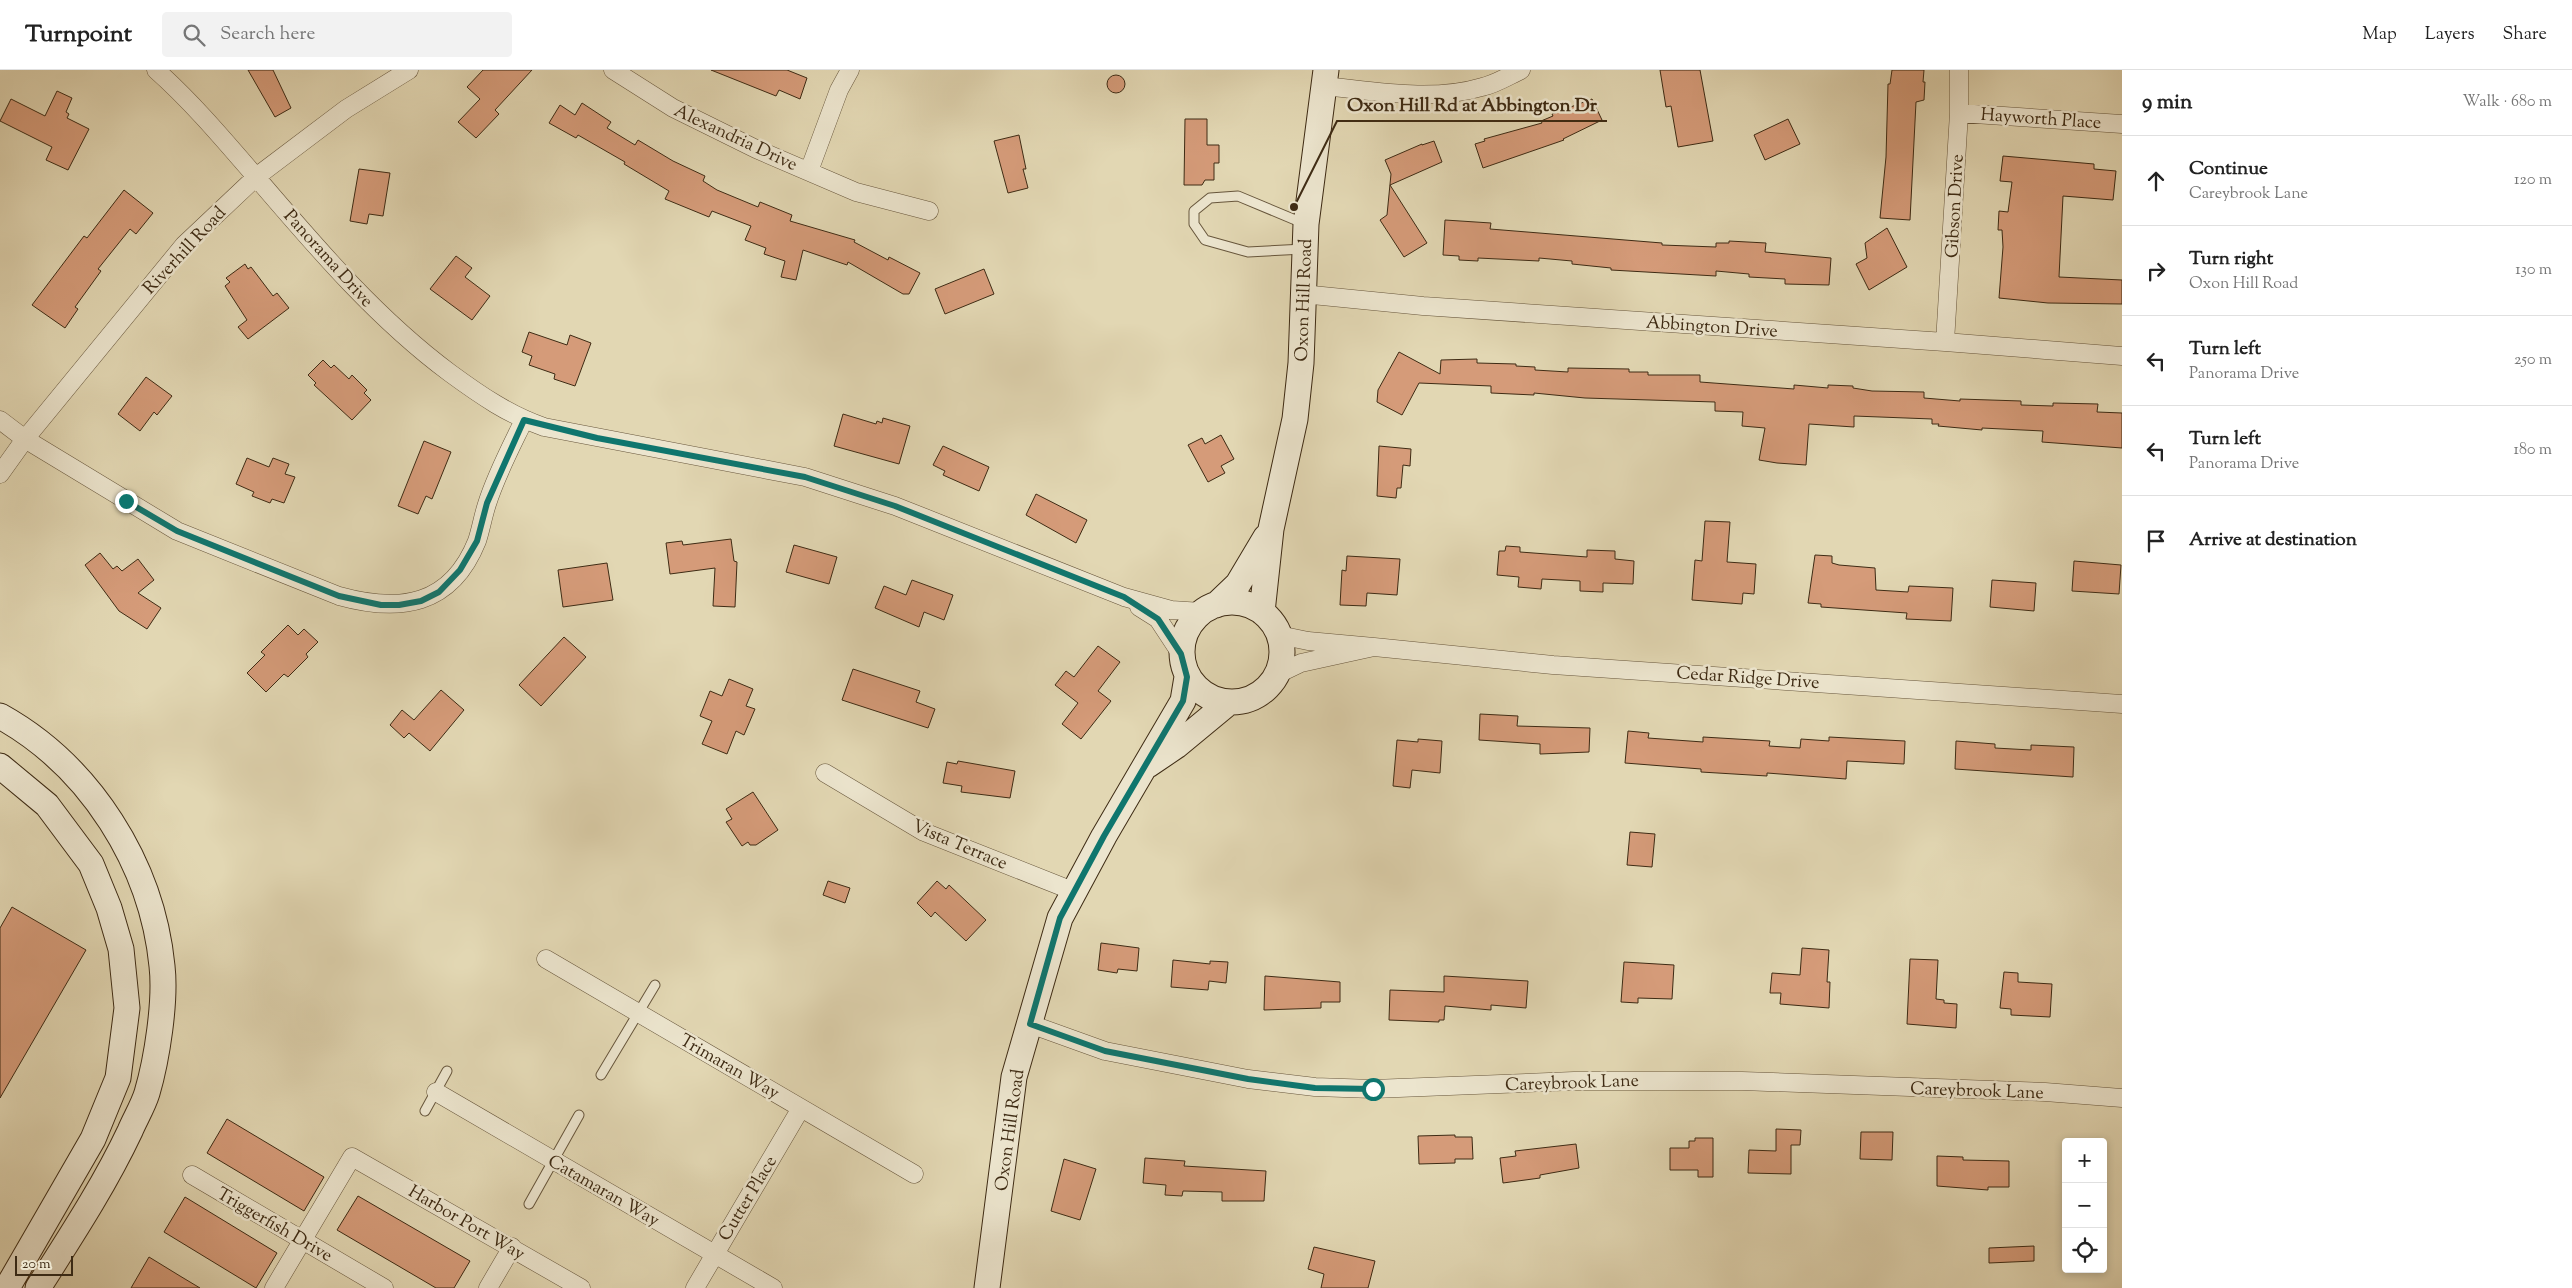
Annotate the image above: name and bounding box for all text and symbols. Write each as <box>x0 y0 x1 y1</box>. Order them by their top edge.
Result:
search box <box>162 12 512 57</box>
text: Turnpoint <box>25 18 132 52</box>
icon: search <box>180 21 208 49</box>
text: Search here <box>220 21 315 48</box>
text: Map <box>2362 22 2397 48</box>
text: Layers <box>2425 22 2475 48</box>
text: Share <box>2503 22 2547 48</box>
callout: Oxon Hill Rd at Abbington Dr <box>1337 87 1607 121</box>
text: 9 min <box>2142 88 2192 118</box>
text: Walk · 680 m <box>2463 91 2552 114</box>
text: Oxon Hill Rd at Abbington Dr <box>1347 93 1598 120</box>
street label: Alexandria Drive <box>669 99 801 179</box>
street label: Hayworth Place <box>1980 103 2102 137</box>
street label: Gibson Drive <box>1940 153 1972 259</box>
text: Continue <box>2189 156 2268 183</box>
icon: ahead <box>2142 167 2170 195</box>
text: 120 m <box>2514 169 2552 192</box>
text: Careybrook Lane <box>2189 183 2308 206</box>
street label: Riverhill Road <box>138 202 233 301</box>
street label: Panorama Drive <box>276 205 379 314</box>
street label: Oxon Hill Road <box>1290 238 1320 362</box>
text: Turn right <box>2189 246 2273 273</box>
icon: right <box>2142 257 2170 285</box>
text: 130 m <box>2515 259 2552 282</box>
text: Oxon Hill Road <box>2189 273 2298 296</box>
street label: Abbington Drive <box>1645 310 1779 346</box>
text: Turn left <box>2189 336 2261 363</box>
icon: left <box>2142 347 2170 375</box>
text: 250 m <box>2514 349 2552 372</box>
text: Panorama Drive <box>2189 363 2299 386</box>
text: Turn left <box>2189 426 2261 453</box>
icon: left <box>2142 437 2170 465</box>
text: 180 m <box>2513 439 2552 462</box>
text: Panorama Drive <box>2189 453 2299 476</box>
route end <box>115 490 138 513</box>
icon: arrive <box>2142 527 2170 555</box>
text: Arrive at destination <box>2189 527 2357 554</box>
street label: Cedar Ridge Drive <box>1675 661 1820 697</box>
street label: Vista Terrace <box>907 814 1011 878</box>
street label: Trimaran Way <box>674 1029 784 1107</box>
street label: Oxon Hill Road <box>990 1068 1032 1193</box>
street label: Careybrook Lane <box>1505 1069 1639 1099</box>
street label: Careybrook Lane <box>1910 1077 2044 1107</box>
route start <box>1362 1078 1385 1101</box>
map controls <box>2062 1138 2107 1273</box>
button: + <box>2062 1138 2107 1183</box>
street label: Catamaran Way <box>542 1149 664 1234</box>
street label: Cutter Place <box>713 1151 784 1247</box>
street label: Harbor Port Way <box>403 1180 529 1268</box>
street label: Triggerfish Drive <box>211 1182 337 1269</box>
button: − <box>2062 1183 2107 1228</box>
button: locate <box>2062 1228 2107 1273</box>
scale bar <box>15 1253 72 1276</box>
text: 20 m <box>22 1255 51 1275</box>

